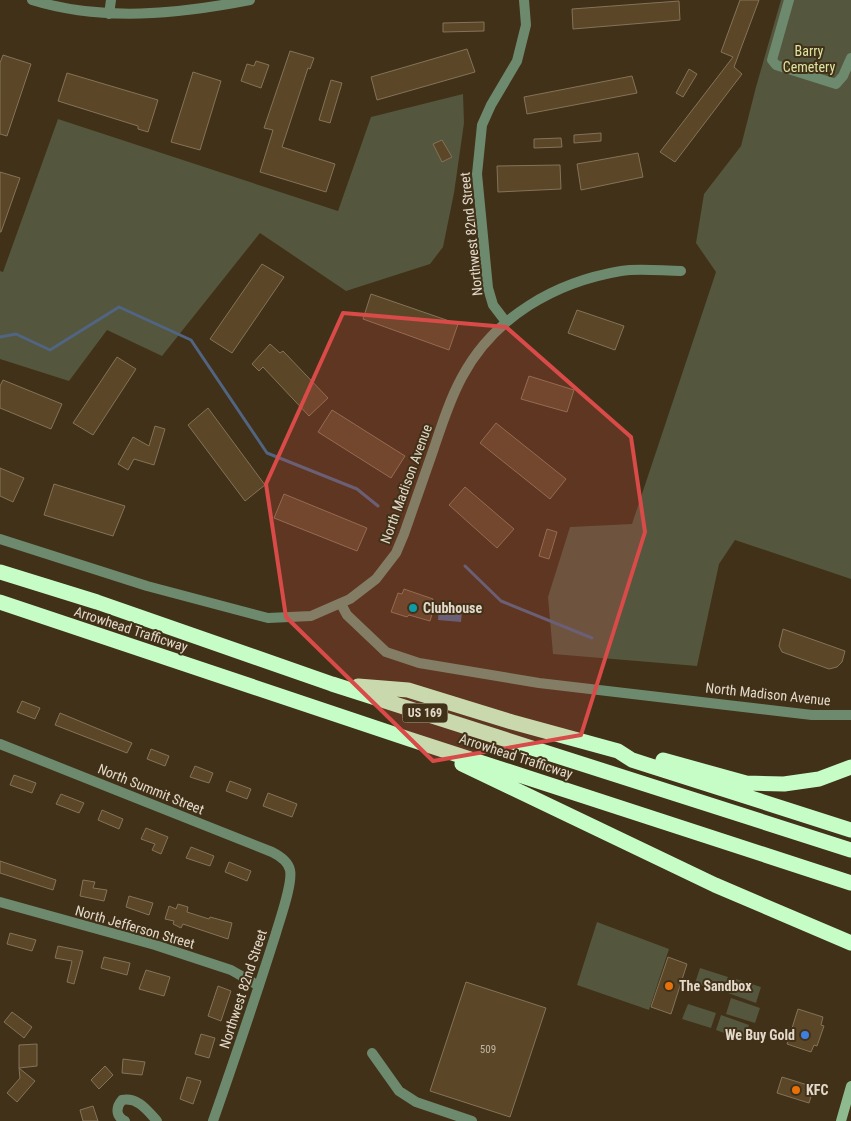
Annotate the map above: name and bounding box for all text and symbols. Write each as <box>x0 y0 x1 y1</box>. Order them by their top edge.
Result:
park label: Barry Cemetery <box>783 43 835 75</box>
street label: Northwest 82nd Street <box>457 171 485 297</box>
street label: North Madison Avenue <box>377 422 435 546</box>
place label: Clubhouse <box>423 600 482 616</box>
marker: Clubhouse <box>407 602 419 614</box>
street label: Arrowhead Trafficway <box>72 603 190 655</box>
street label: North Madison Avenue <box>705 679 832 709</box>
road number: US 169 <box>402 704 448 722</box>
street label: Arrowhead Trafficway <box>457 730 575 782</box>
street label: North Summit Street <box>96 760 206 818</box>
street label: North Jefferson Street <box>73 902 197 952</box>
street label: Northwest 82nd Street <box>216 927 270 1051</box>
place label: The Sandbox <box>679 978 752 994</box>
marker: The Sandbox <box>663 980 675 992</box>
place label: We Buy Gold <box>725 1027 795 1043</box>
marker: We Buy Gold <box>799 1029 811 1041</box>
house number: 509 <box>480 1043 496 1056</box>
place label: KFC <box>806 1082 828 1098</box>
marker: KFC <box>790 1084 802 1096</box>

